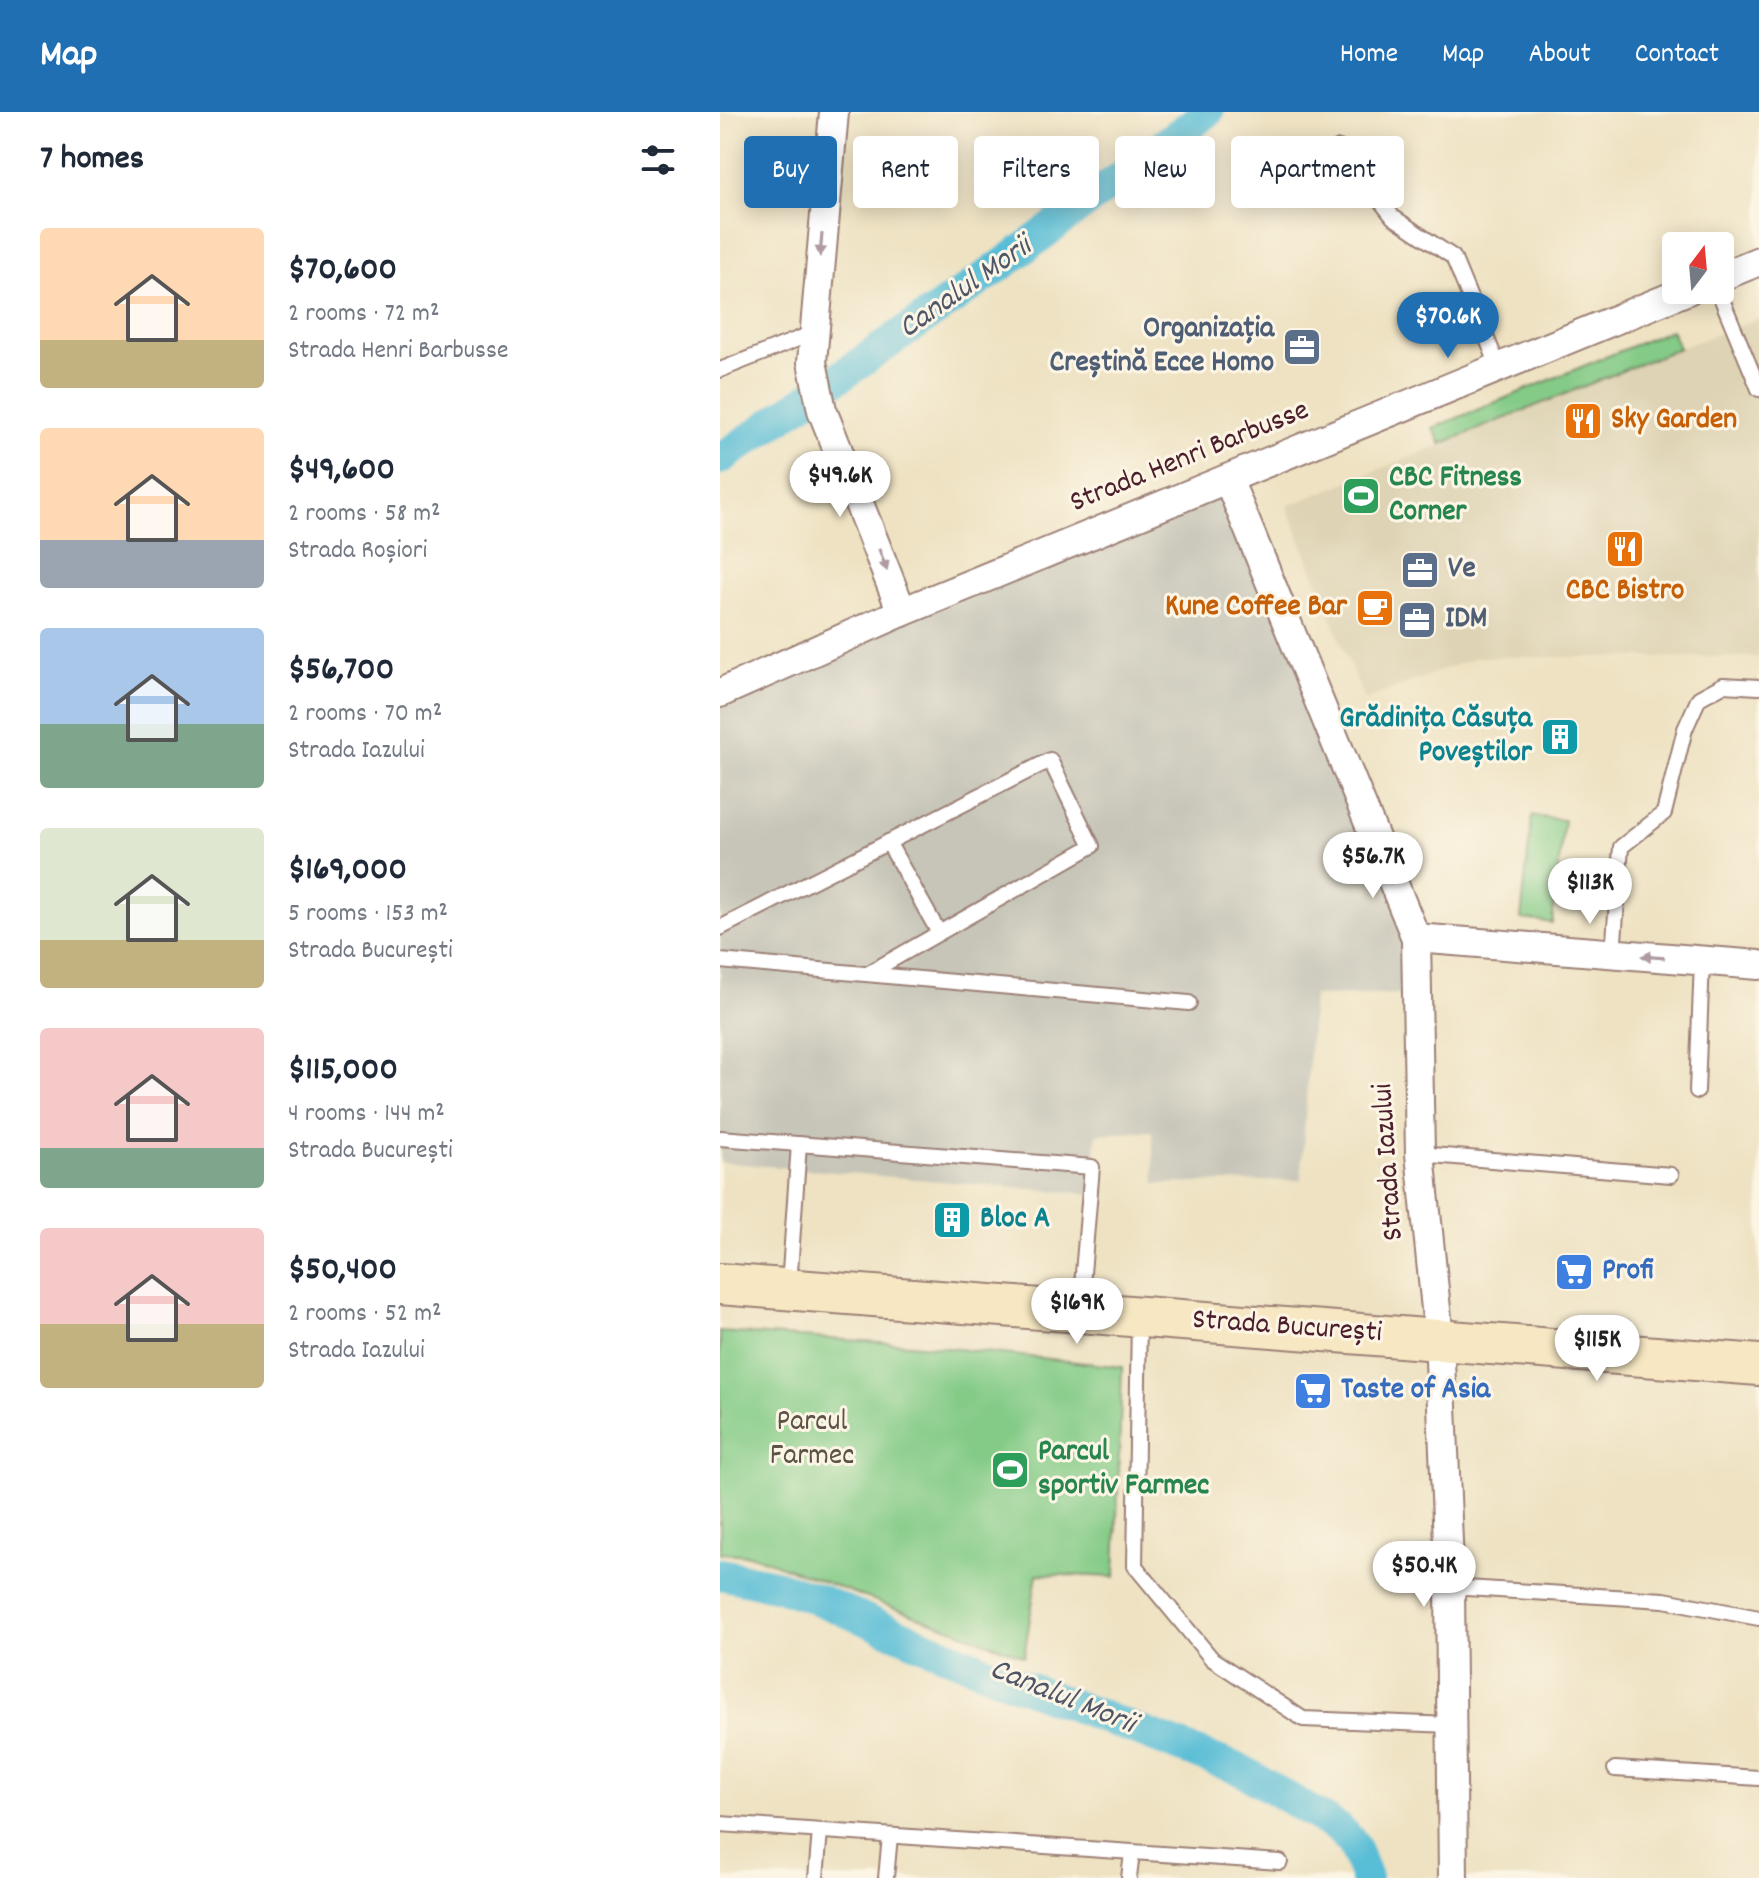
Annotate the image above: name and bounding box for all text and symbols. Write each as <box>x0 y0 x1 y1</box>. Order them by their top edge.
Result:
text: Map <box>40 29 98 84</box>
text: Home <box>1340 36 1398 76</box>
text: Map <box>1442 36 1484 76</box>
text: About <box>1528 36 1591 76</box>
text: Contact <box>1635 36 1719 76</box>
text: 7 homes <box>40 136 144 185</box>
chip: Buy <box>744 136 837 208</box>
chip: Rent <box>853 136 958 208</box>
chip: Filters <box>974 136 1099 208</box>
chip: New <box>1115 136 1215 208</box>
chip: Apartment <box>1231 136 1404 208</box>
icon: filters <box>636 138 680 182</box>
water label: Canalul Morii <box>890 223 1046 352</box>
north arrow <box>1662 232 1734 304</box>
map controls <box>1662 232 1734 304</box>
one-way arrow <box>814 233 827 258</box>
text: $70,600 <box>288 247 397 296</box>
icon: home <box>104 260 200 356</box>
pin: $70.6K <box>1383 292 1513 360</box>
text: 2 rooms · 72 m² <box>288 296 439 333</box>
text: $70.6K <box>1415 299 1481 336</box>
place label: Organizația Creștină Ecce Homo <box>1049 309 1275 386</box>
office icon: Organizația Creștină Ecce Homo <box>1281 326 1323 368</box>
text: Strada Henri Barbusse <box>288 333 508 370</box>
street label: Strada Henri Barbusse <box>1064 390 1316 526</box>
restaurant icon: Sky Garden <box>1562 400 1604 442</box>
place label: Sky Garden <box>1611 400 1737 443</box>
text: $49,600 <box>288 447 395 496</box>
pin: $49.6K <box>775 451 905 519</box>
text: $49.6K <box>808 458 872 495</box>
place label: CBC Fitness Corner <box>1389 458 1522 535</box>
icon: home <box>104 460 200 556</box>
sports icon: CBC Fitness Corner <box>1340 475 1382 517</box>
text: 2 rooms · 58 m² <box>288 496 441 533</box>
restaurant icon: CBC Bistro <box>1604 528 1646 570</box>
text: Strada Roșiori <box>288 533 427 570</box>
one-way arrow <box>877 548 890 572</box>
office icon: Ve <box>1399 549 1441 591</box>
place label: Ve <box>1448 549 1476 592</box>
place label: CBC Bistro <box>1566 571 1684 614</box>
place label: Kune Coffee Bar <box>1165 587 1348 630</box>
cafe icon: Kune Coffee Bar <box>1354 587 1396 629</box>
office icon: IDM <box>1396 599 1438 641</box>
place label: IDM <box>1445 599 1487 642</box>
text: $56,700 <box>288 647 394 696</box>
icon: home <box>104 660 200 756</box>
text: 2 rooms · 70 m² <box>288 696 442 733</box>
place label: Grădinița Căsuța Poveștilor <box>1339 699 1533 776</box>
building icon: Grădinița Căsuța Poveștilor <box>1539 716 1581 758</box>
text: Strada Iazului <box>288 733 425 770</box>
pin: $56.7K <box>1308 832 1438 900</box>
text: $56.7K <box>1341 839 1405 876</box>
text: $169,000 <box>288 847 407 896</box>
pin: $113K <box>1534 858 1646 926</box>
icon: home <box>104 860 200 956</box>
text: $113K <box>1566 865 1614 902</box>
text: 5 rooms · 153 m² <box>288 896 448 933</box>
text: Strada București <box>288 933 453 970</box>
one-way arrow <box>1640 950 1665 963</box>
text: $115,000 <box>288 1047 398 1096</box>
icon: home <box>104 1060 200 1156</box>
street label: Strada Iazului <box>1363 1082 1417 1242</box>
text: 4 rooms · 144 m² <box>288 1096 445 1133</box>
text: Strada București <box>288 1133 453 1170</box>
building icon: Bloc A <box>931 1199 973 1241</box>
place label: Bloc A <box>980 1199 1050 1242</box>
text: $50,400 <box>288 1247 397 1296</box>
supermarket icon: Profi <box>1553 1251 1595 1293</box>
place label: Profi <box>1602 1251 1654 1294</box>
icon: home <box>104 1260 200 1356</box>
pin: $169K <box>1021 1278 1133 1346</box>
text: $169K <box>1049 1285 1105 1322</box>
text: 2 rooms · 52 m² <box>288 1296 441 1333</box>
street label: Strada București <box>1191 1300 1383 1356</box>
pin: $115K <box>1541 1315 1653 1383</box>
text: $115K <box>1573 1322 1621 1359</box>
text: Strada Iazului <box>288 1333 425 1370</box>
supermarket icon: Taste of Asia <box>1292 1370 1334 1412</box>
place label: Taste of Asia <box>1341 1370 1491 1413</box>
park label: Parcul Farmec <box>770 1402 854 1479</box>
place label: Parcul sportiv Farmec <box>1038 1432 1209 1509</box>
sports icon: Parcul sportiv Farmec <box>989 1449 1031 1491</box>
pin: $50.4K <box>1359 1541 1489 1609</box>
text: $50.4K <box>1391 1548 1457 1585</box>
water label: Canalul Morii <box>982 1648 1147 1750</box>

